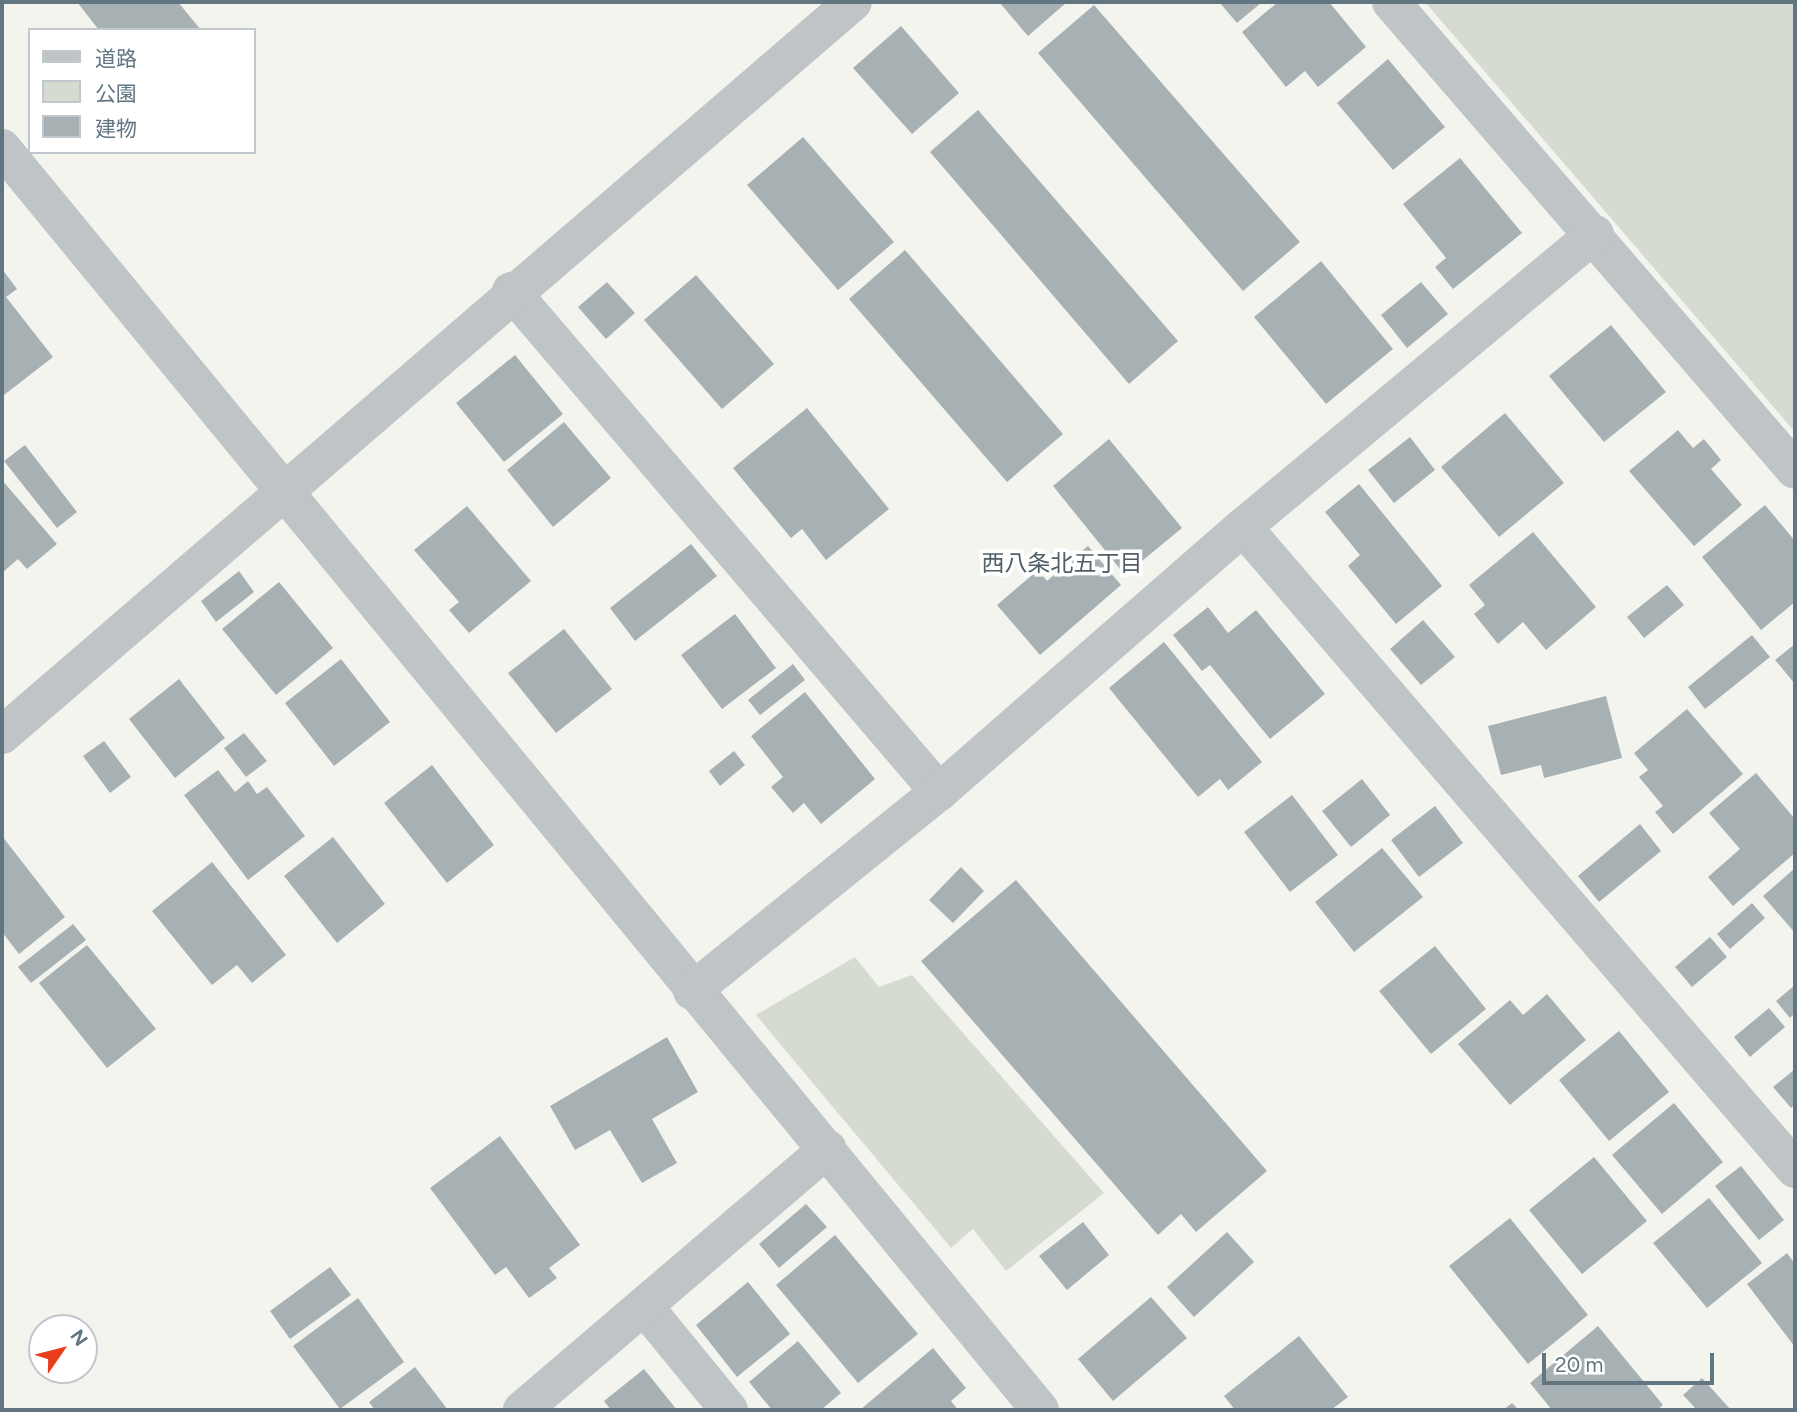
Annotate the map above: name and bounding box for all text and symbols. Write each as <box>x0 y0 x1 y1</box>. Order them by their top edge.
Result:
legend <box>28 28 256 154</box>
text: 道路 <box>95 46 137 71</box>
text: 公園 <box>95 81 137 106</box>
text: 建物 <box>95 116 137 141</box>
district label: 西八条北五丁目 <box>982 549 1142 577</box>
north arrow <box>28 1314 98 1384</box>
text: N <box>65 1325 93 1350</box>
scale bar <box>1545 1338 1716 1382</box>
text: 20 m <box>1555 1352 1603 1377</box>

